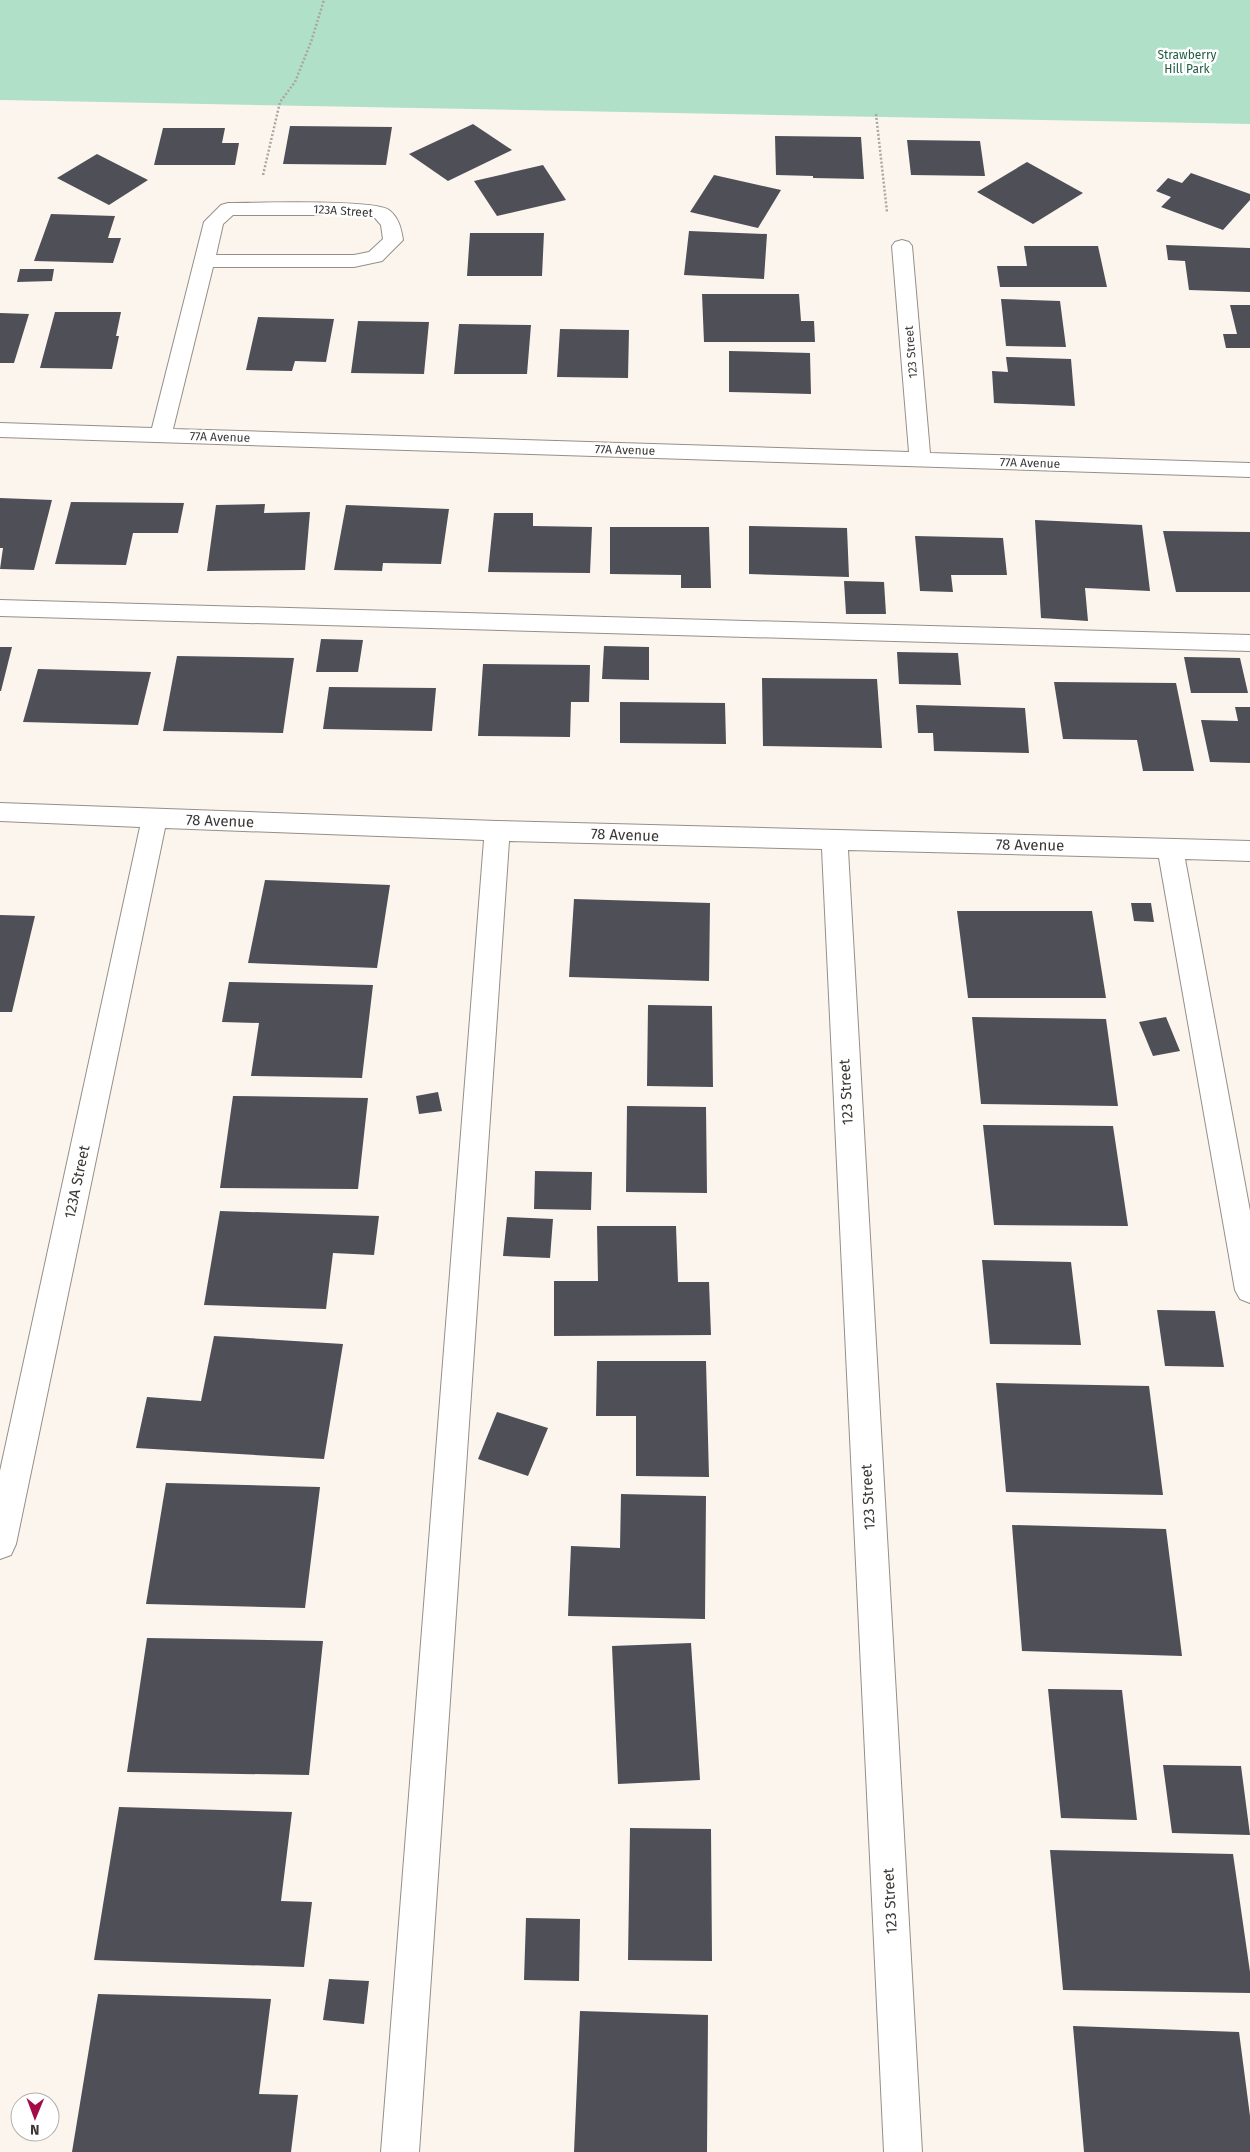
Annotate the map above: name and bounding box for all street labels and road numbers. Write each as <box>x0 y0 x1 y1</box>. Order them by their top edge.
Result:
street label: 123A Street <box>313 202 374 220</box>
street label: 123 Street <box>902 324 920 379</box>
street label: 77A Avenue <box>190 429 250 445</box>
street label: 77A Avenue <box>595 442 655 458</box>
street label: 77A Avenue <box>1000 455 1060 471</box>
street label: 78 Avenue <box>186 811 254 831</box>
street label: 78 Avenue <box>591 825 659 845</box>
street label: 78 Avenue <box>996 835 1064 855</box>
street label: 123 Street <box>835 1058 857 1125</box>
street label: 123A Street <box>60 1143 94 1220</box>
street label: 123 Street <box>857 1463 879 1530</box>
street label: 123 Street <box>879 1867 901 1934</box>

